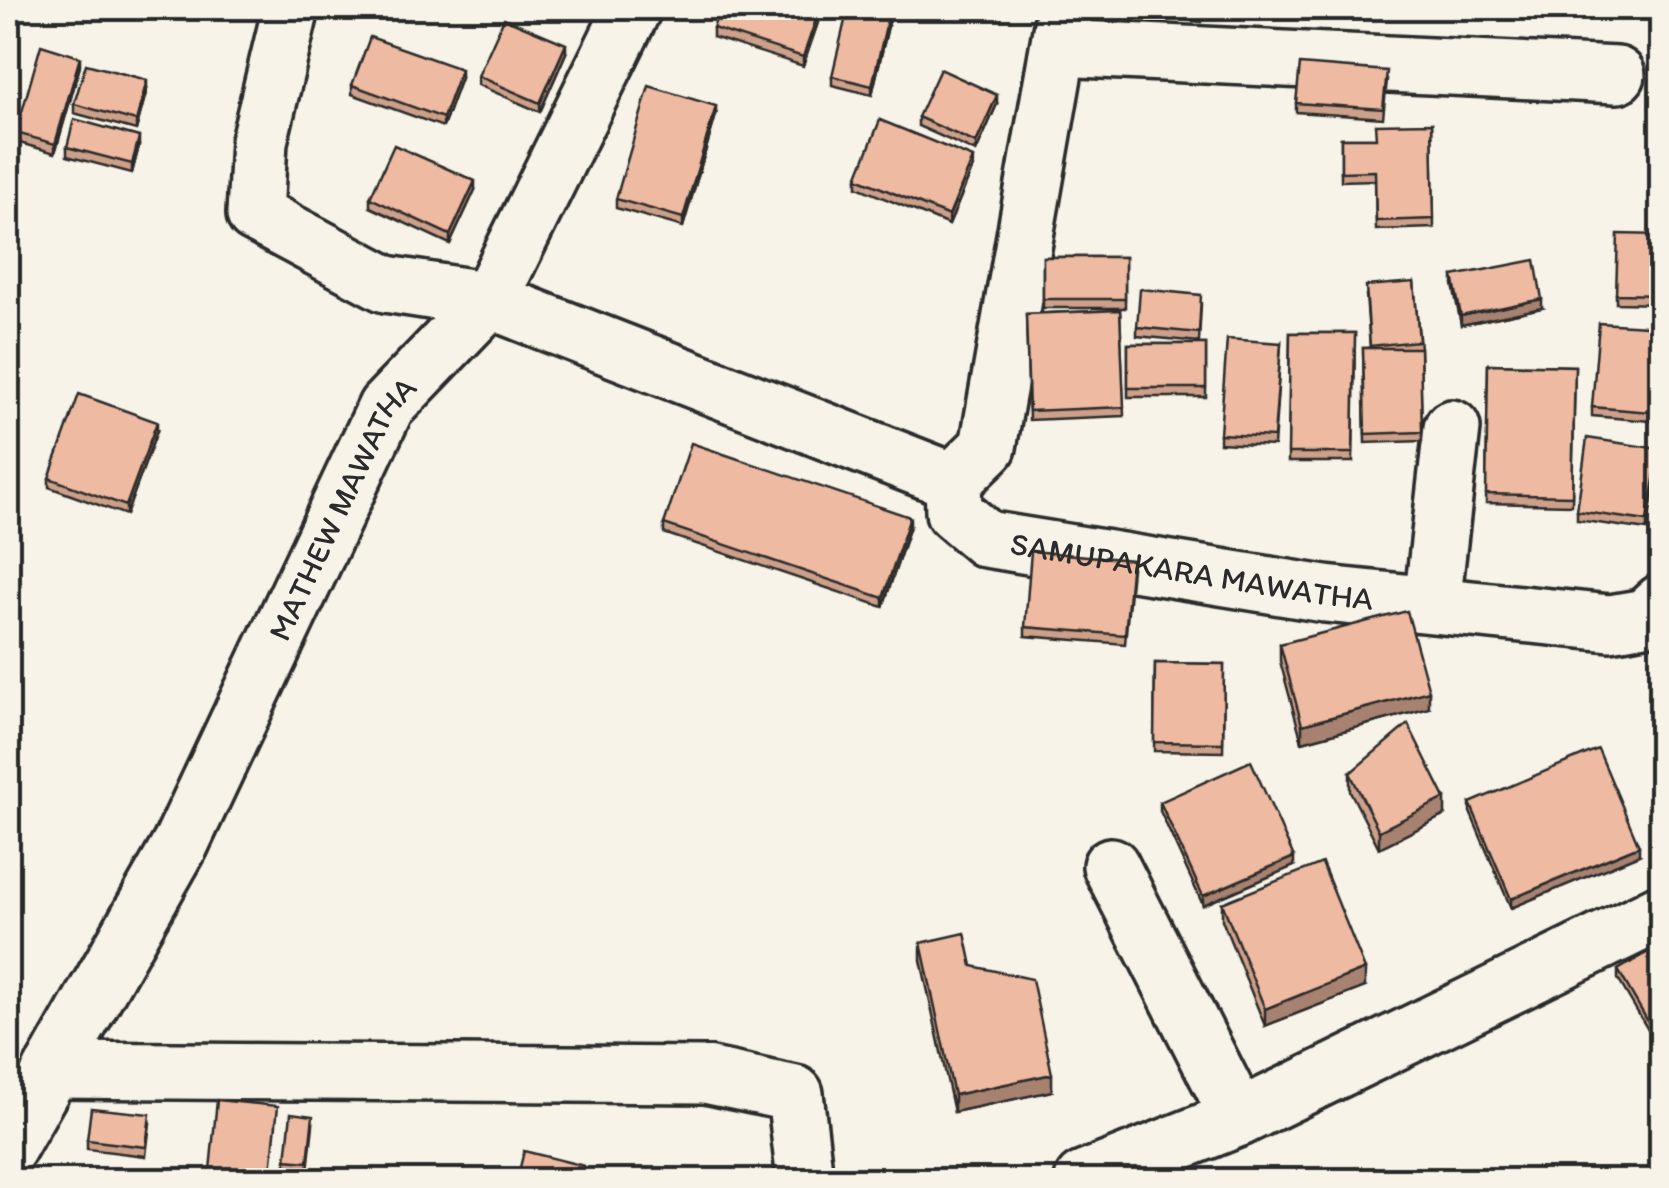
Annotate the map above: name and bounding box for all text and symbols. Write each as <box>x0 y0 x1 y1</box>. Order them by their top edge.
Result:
street label: MATHEW MAWATHA <box>260 369 424 647</box>
street label: SAMUPAKARA MAWATHA <box>1008 524 1375 618</box>

